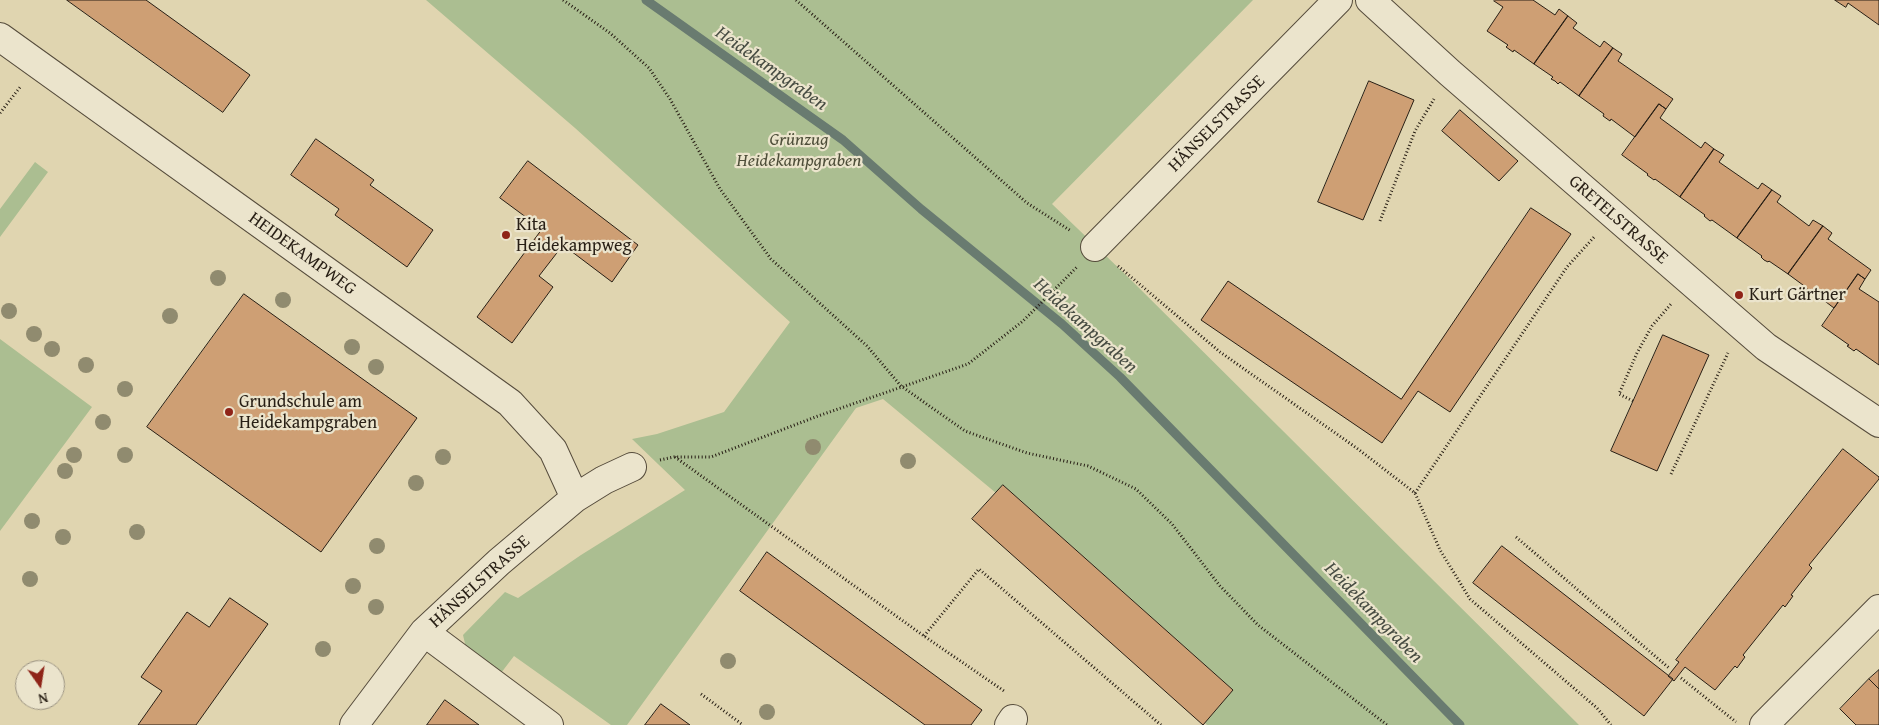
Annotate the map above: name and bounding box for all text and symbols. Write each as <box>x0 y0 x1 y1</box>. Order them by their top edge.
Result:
water label: Heidekampgraben <box>711 22 831 116</box>
street label: HÄNSELSTRASSE <box>1164 71 1270 177</box>
park label: Grünzug Heidekampgraben <box>737 129 861 172</box>
street label: GRETELSTRASSE <box>1564 171 1672 269</box>
street label: HEIDEKAMPWEG <box>244 208 360 300</box>
place label: Kita Heidekampweg <box>516 214 631 256</box>
marker: Kita Heidekampweg <box>500 229 512 241</box>
water label: Heidekampgraben <box>1028 273 1142 379</box>
place label: Kurt Gärtner <box>1749 284 1846 306</box>
marker: Kurt Gärtner <box>1733 289 1745 301</box>
place label: Grundschule am Heidekampgraben <box>239 391 377 434</box>
marker: Grundschule am Heidekampgraben <box>223 406 235 418</box>
street label: HÄNSELSTRASSE <box>425 531 535 633</box>
water label: Heidekampgraben <box>1319 558 1427 668</box>
north arrow <box>15 660 65 710</box>
text: N <box>36 688 50 709</box>

